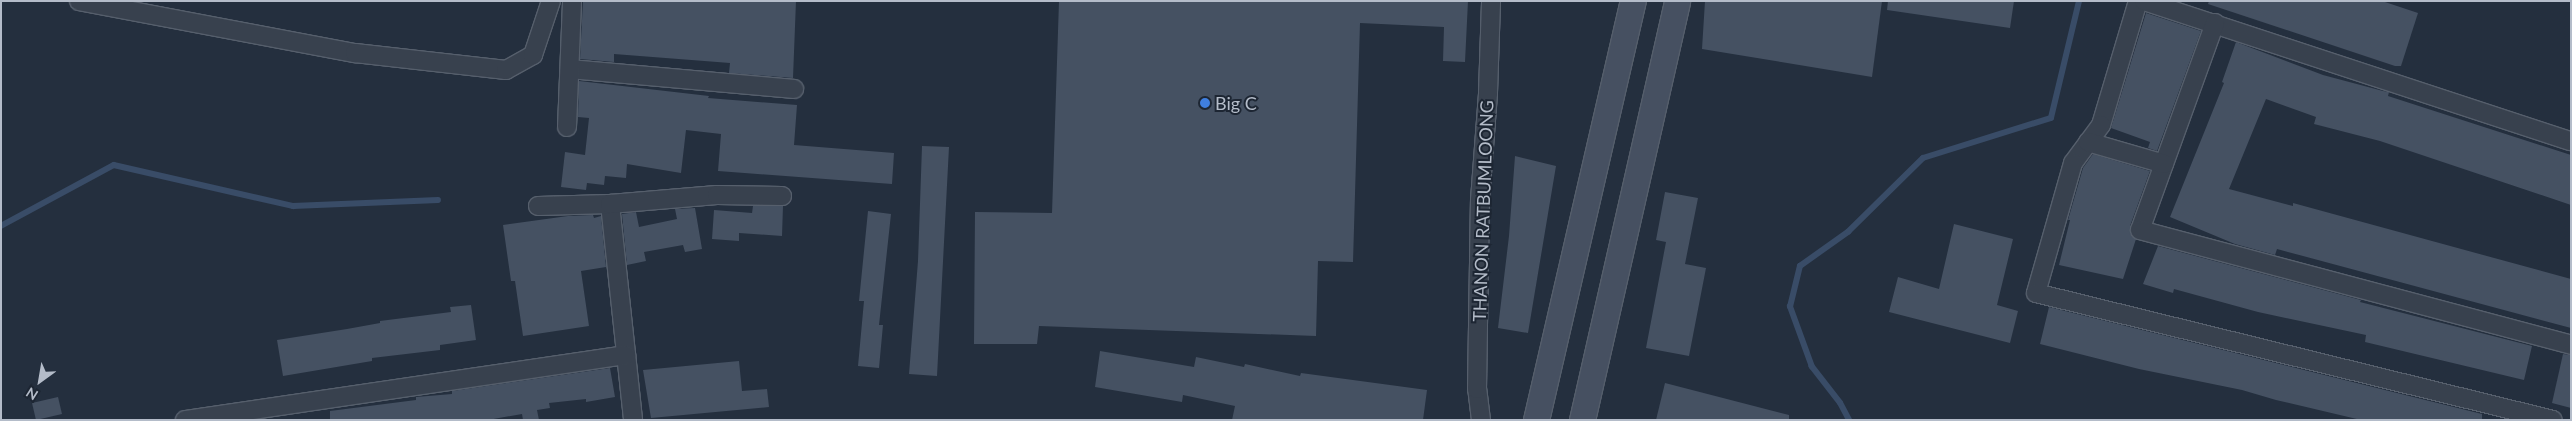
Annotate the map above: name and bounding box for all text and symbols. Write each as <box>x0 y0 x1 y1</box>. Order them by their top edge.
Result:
place label: Big C <box>1215 92 1257 114</box>
marker: Big C <box>1199 97 1211 109</box>
street label: THANON RATBUMLOONG <box>1468 100 1498 322</box>
north arrow <box>15 356 65 406</box>
text: N <box>23 384 41 404</box>

